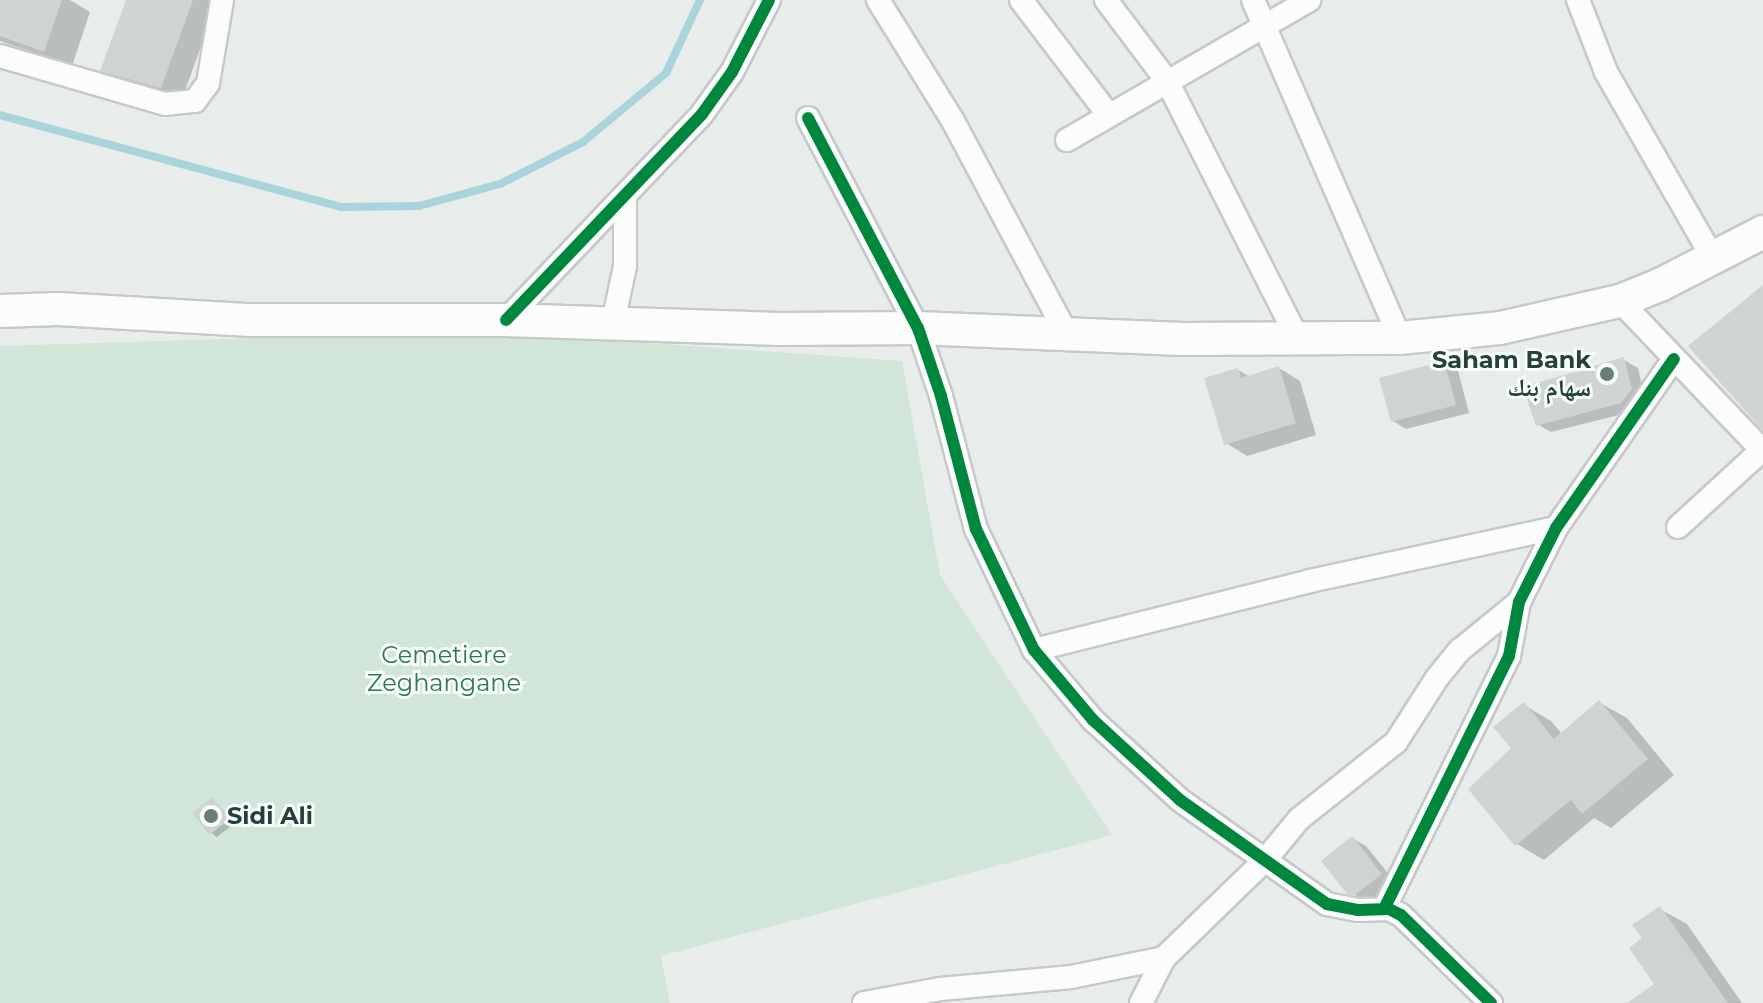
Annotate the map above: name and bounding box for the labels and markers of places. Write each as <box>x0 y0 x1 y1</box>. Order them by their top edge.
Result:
place label: Saham Bank سهام بنك <box>1432 346 1591 402</box>
marker: Saham Bank سهام بنك <box>1598 365 1616 383</box>
place label: Sidi Ali <box>227 802 313 830</box>
marker: Sidi Ali <box>202 807 220 825</box>

